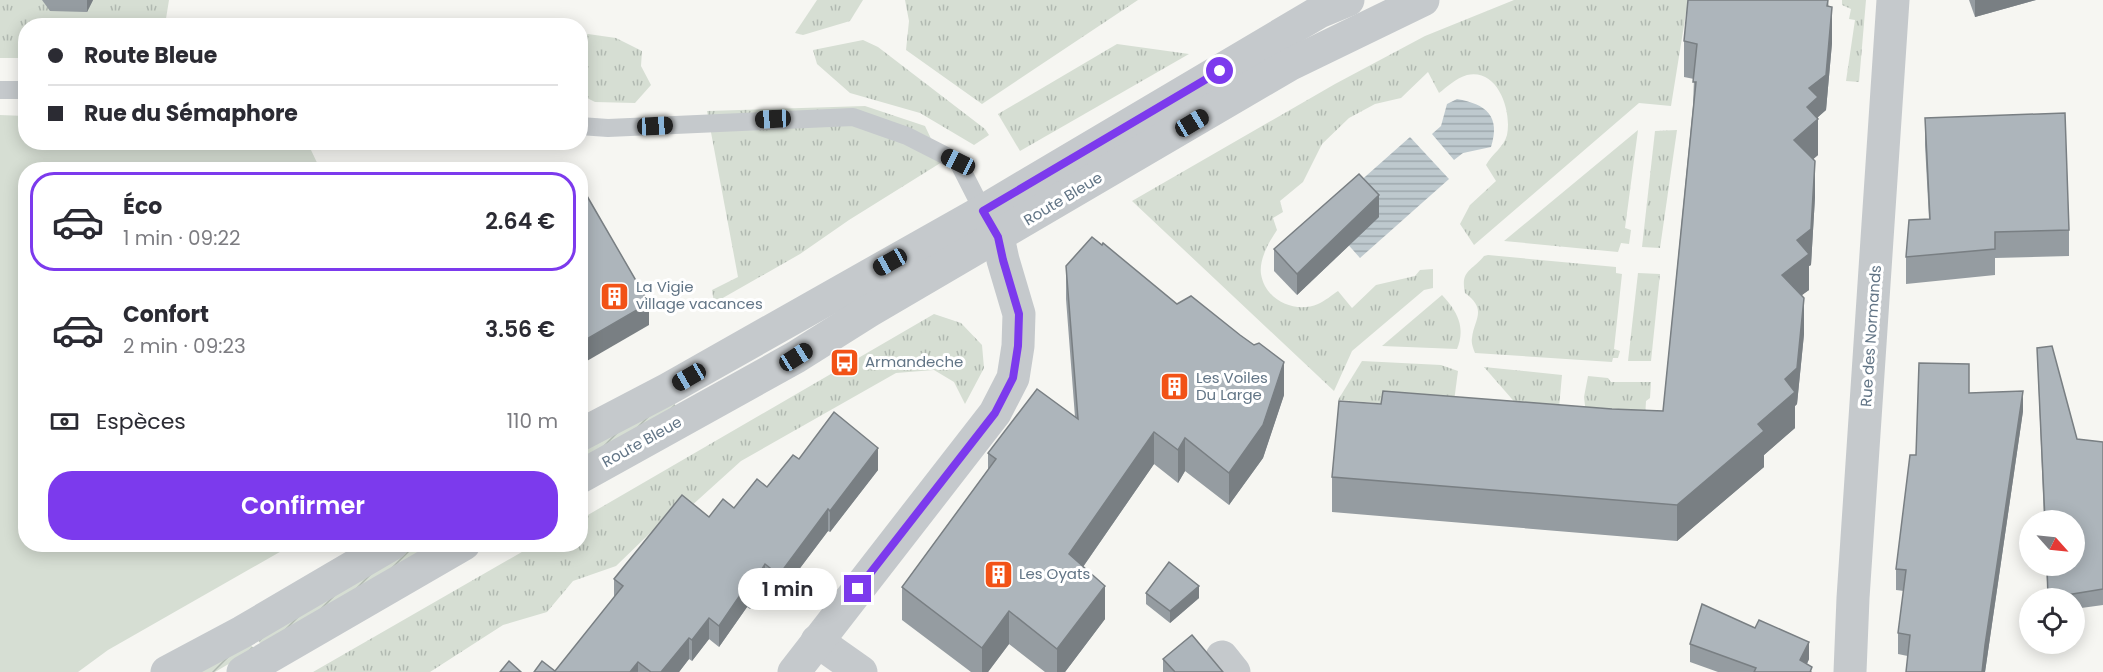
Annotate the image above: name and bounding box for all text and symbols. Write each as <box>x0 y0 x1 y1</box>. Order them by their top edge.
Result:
text: Route Bleue <box>84 40 217 71</box>
route start <box>1206 57 1233 84</box>
text: Rue du Sémaphore <box>84 98 298 129</box>
car <box>1172 106 1212 140</box>
car <box>755 109 791 129</box>
car <box>637 116 673 136</box>
car <box>938 146 978 178</box>
street label: Route Bleue <box>1020 167 1106 230</box>
text: Éco <box>123 191 162 222</box>
icon: car <box>51 195 105 249</box>
text: 2.64 € <box>485 206 555 237</box>
text: 1 min · 09:22 <box>123 224 240 252</box>
car <box>870 245 910 279</box>
street label: Rue des Normands <box>1855 264 1886 408</box>
place label: La Vigie village vacances <box>636 276 763 314</box>
building icon: La Vigie village vacances <box>599 280 631 312</box>
text: Confort <box>123 299 209 330</box>
icon: car <box>51 303 105 357</box>
text: 3.56 € <box>485 314 555 345</box>
text: 2 min · 09:23 <box>123 332 246 360</box>
car <box>776 340 816 374</box>
bus stop icon: Armandeche <box>828 346 860 378</box>
place label: Armandeche <box>865 351 963 372</box>
car <box>669 360 709 394</box>
place label: Les Voiles Du Large <box>1196 367 1268 405</box>
building icon: Les Voiles Du Large <box>1159 371 1191 403</box>
icon: cash <box>48 405 81 438</box>
text: Espèces <box>96 406 186 437</box>
text: 110 m <box>507 407 558 435</box>
street label: Route Bleue <box>598 411 685 472</box>
button: Confirmer <box>48 471 558 540</box>
north arrow <box>2019 510 2085 576</box>
map controls <box>2019 510 2085 654</box>
building icon: Les Oyats <box>982 558 1014 590</box>
place label: Les Oyats <box>1019 563 1090 584</box>
callout: 1 min <box>738 568 837 610</box>
text: 1 min <box>762 575 813 603</box>
route end <box>844 575 871 602</box>
button: locate <box>2019 588 2085 654</box>

